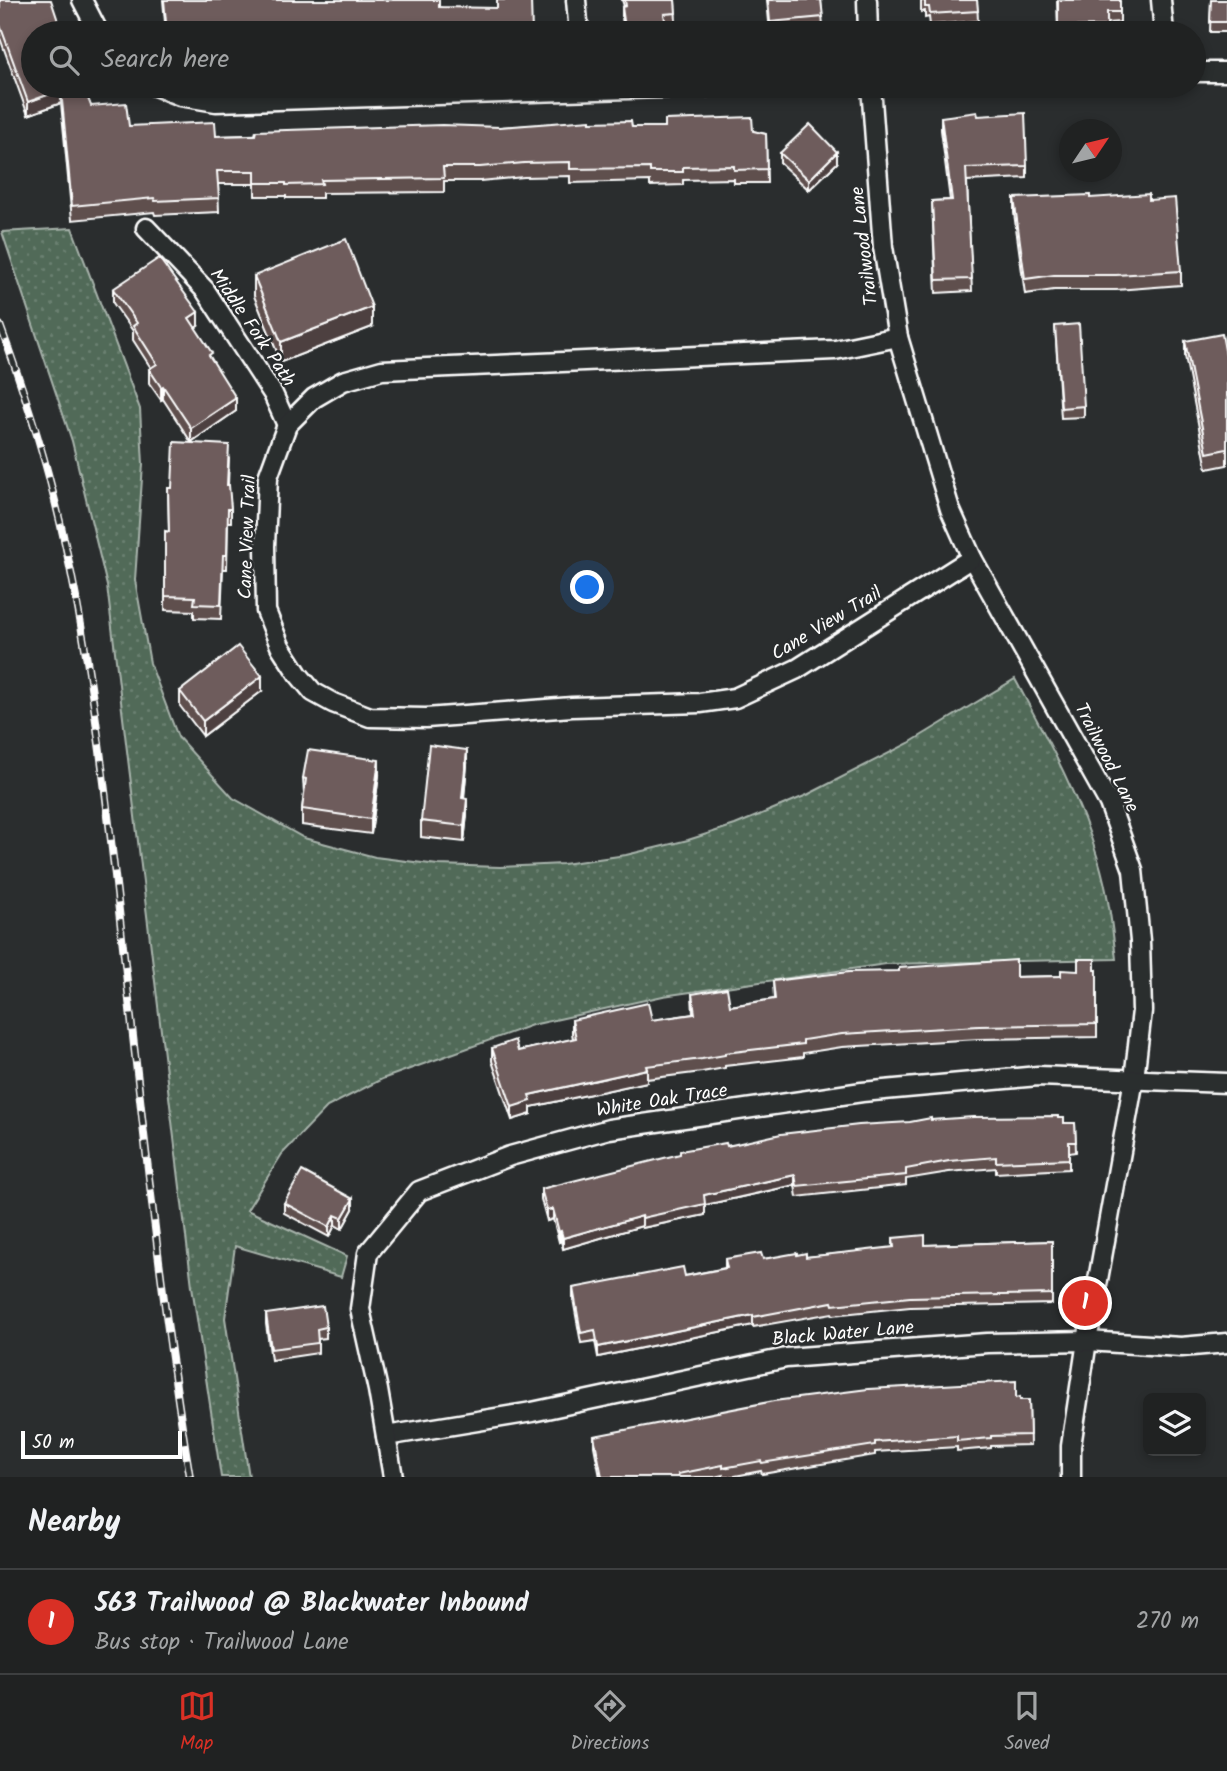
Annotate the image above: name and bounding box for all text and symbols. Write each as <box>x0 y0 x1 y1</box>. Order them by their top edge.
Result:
search box <box>21 21 1206 98</box>
text: Search here <box>101 39 229 81</box>
icon: search <box>45 41 83 79</box>
north arrow <box>1059 119 1122 182</box>
street label: Trailwood Lane <box>843 184 887 307</box>
street label: Middle Fork Path <box>201 263 303 393</box>
street label: Cane View Trail <box>231 474 265 600</box>
your location <box>570 570 604 604</box>
street label: Cane View Trail <box>766 579 888 669</box>
street label: Trailwood Lane <box>1065 698 1147 818</box>
street label: White Oak Trace <box>594 1076 730 1126</box>
pin: 1 <box>1062 1277 1108 1329</box>
street label: Black Water Lane <box>771 1313 916 1355</box>
map controls <box>1143 1393 1206 1456</box>
button: layers <box>1143 1393 1206 1456</box>
scale bar <box>21 1428 182 1460</box>
text: 50 m <box>32 1428 74 1458</box>
text: Nearby <box>28 1499 120 1547</box>
text: 563 Trailwood @ Blackwater Inbound <box>95 1583 529 1625</box>
text: 1 <box>48 1604 54 1640</box>
text: 270 m <box>1136 1604 1199 1640</box>
text: Bus stop · Trailwood Lane <box>95 1625 349 1661</box>
tab: Map <box>178 1687 216 1759</box>
tab: Directions <box>571 1687 649 1759</box>
tab: Saved <box>1004 1687 1049 1759</box>

